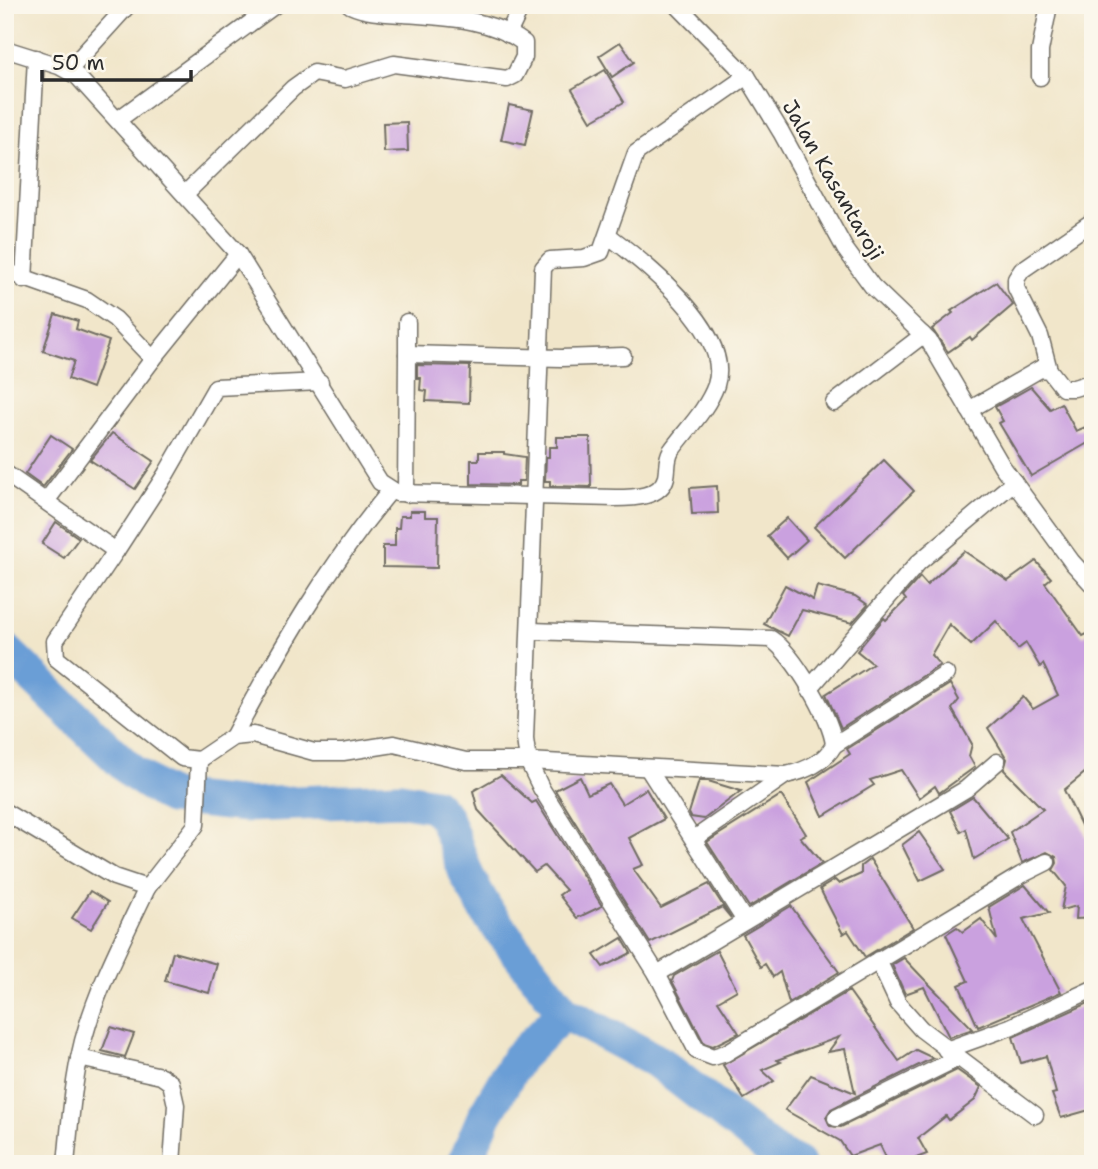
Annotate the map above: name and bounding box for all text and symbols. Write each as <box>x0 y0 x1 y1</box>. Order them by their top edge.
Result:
scale bar <box>42 38 191 82</box>
text: 50 m <box>52 49 105 77</box>
street label: Jalan Kasantaroji <box>776 95 890 265</box>

